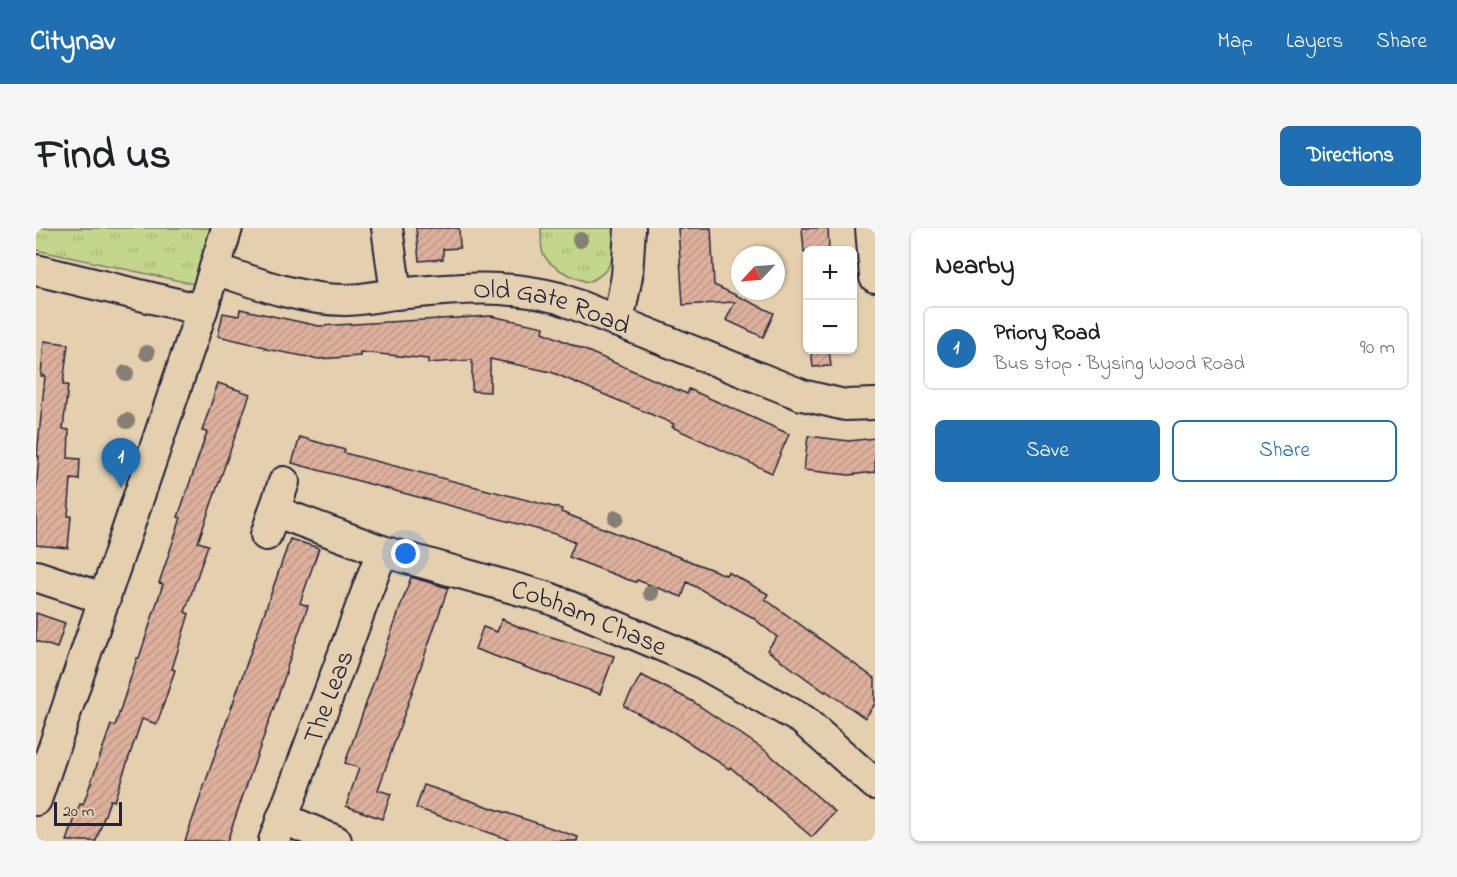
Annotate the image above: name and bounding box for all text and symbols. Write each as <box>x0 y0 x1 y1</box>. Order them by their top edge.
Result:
text: Citynav <box>30 22 115 63</box>
text: Map <box>1217 27 1253 57</box>
text: Layers <box>1286 27 1343 57</box>
text: Share <box>1376 27 1427 57</box>
text: Find us <box>36 126 171 187</box>
button: Directions <box>1280 126 1421 186</box>
north arrow <box>731 246 785 300</box>
map controls <box>803 246 857 354</box>
button: + <box>803 246 857 300</box>
text: Nearby <box>935 248 1014 286</box>
street label: Old Gate Road <box>473 271 635 346</box>
button: − <box>803 300 857 354</box>
text: Priory Road <box>994 318 1100 350</box>
text: 1 <box>953 334 960 363</box>
text: 90 m <box>1360 334 1395 363</box>
text: Bus stop · Bysing Wood Road <box>994 350 1245 379</box>
button: Save <box>935 420 1160 482</box>
button: Share <box>1172 420 1397 482</box>
pin: 1 <box>102 438 140 488</box>
your location <box>391 539 420 568</box>
street label: Cobham Chase <box>506 571 673 668</box>
street label: The Leas <box>295 645 365 750</box>
scale bar <box>54 799 122 826</box>
text: 20 m <box>63 800 94 824</box>

